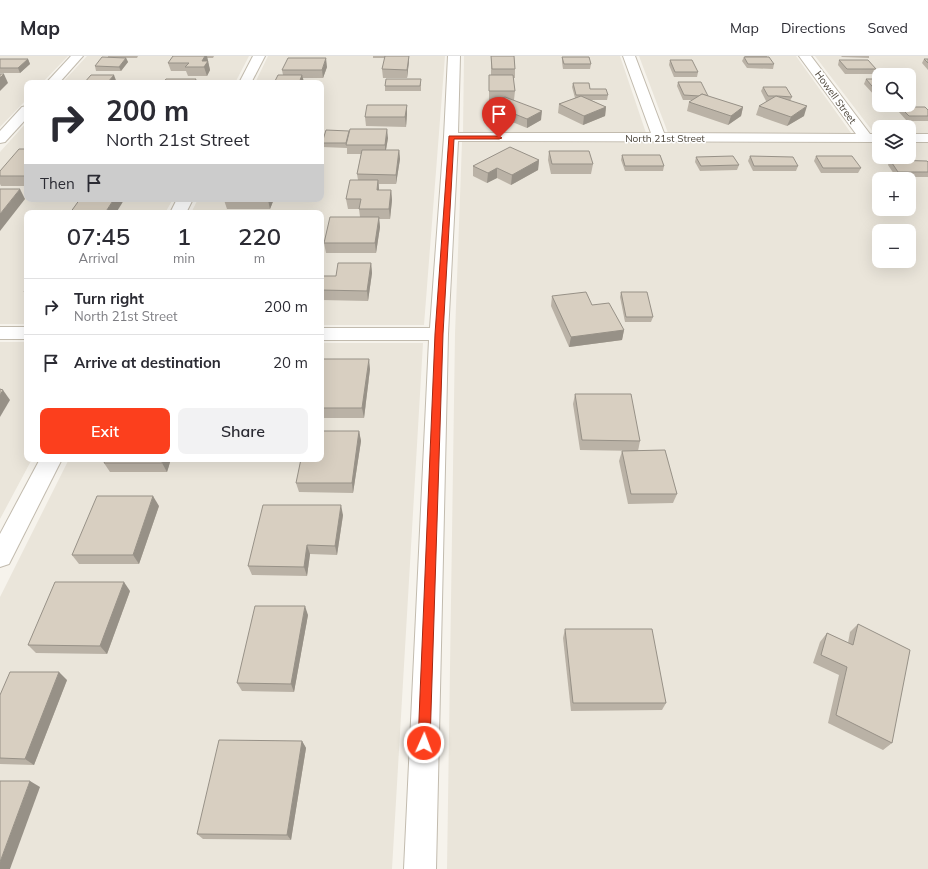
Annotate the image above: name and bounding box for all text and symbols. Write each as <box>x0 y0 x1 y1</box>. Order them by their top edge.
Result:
text: Map <box>20 16 60 40</box>
text: Map <box>730 19 759 37</box>
text: Directions <box>781 19 846 37</box>
text: Saved <box>868 19 908 37</box>
street label: Howell Street <box>812 68 859 127</box>
map controls <box>872 68 916 268</box>
button: search <box>872 68 916 112</box>
text: 200 m <box>106 93 189 128</box>
icon: right <box>40 96 92 148</box>
pin <box>482 97 516 138</box>
icon: arrive <box>488 103 510 125</box>
button: layers <box>872 120 916 164</box>
text: North 21st Street <box>106 128 250 151</box>
street label: North 21st Street <box>625 132 705 145</box>
icon: arrive <box>83 172 105 194</box>
button: + <box>872 172 916 216</box>
text: Then <box>40 174 75 193</box>
text: 07:45 <box>67 221 130 251</box>
text: 1 <box>177 221 191 251</box>
text: 220 <box>238 221 281 251</box>
button: − <box>872 224 916 268</box>
text: Arrival <box>79 250 118 266</box>
text: min <box>173 250 195 266</box>
text: m <box>254 250 265 266</box>
text: Turn right <box>74 289 144 308</box>
icon: right <box>40 296 62 318</box>
text: 200 m <box>264 297 308 316</box>
text: North 21st Street <box>74 308 178 324</box>
icon: arrive <box>40 352 62 374</box>
text: Arrive at destination <box>74 353 221 372</box>
text: 20 m <box>273 353 308 372</box>
button: Exit <box>40 408 170 454</box>
button: Share <box>178 408 308 454</box>
position arrow <box>403 722 445 764</box>

